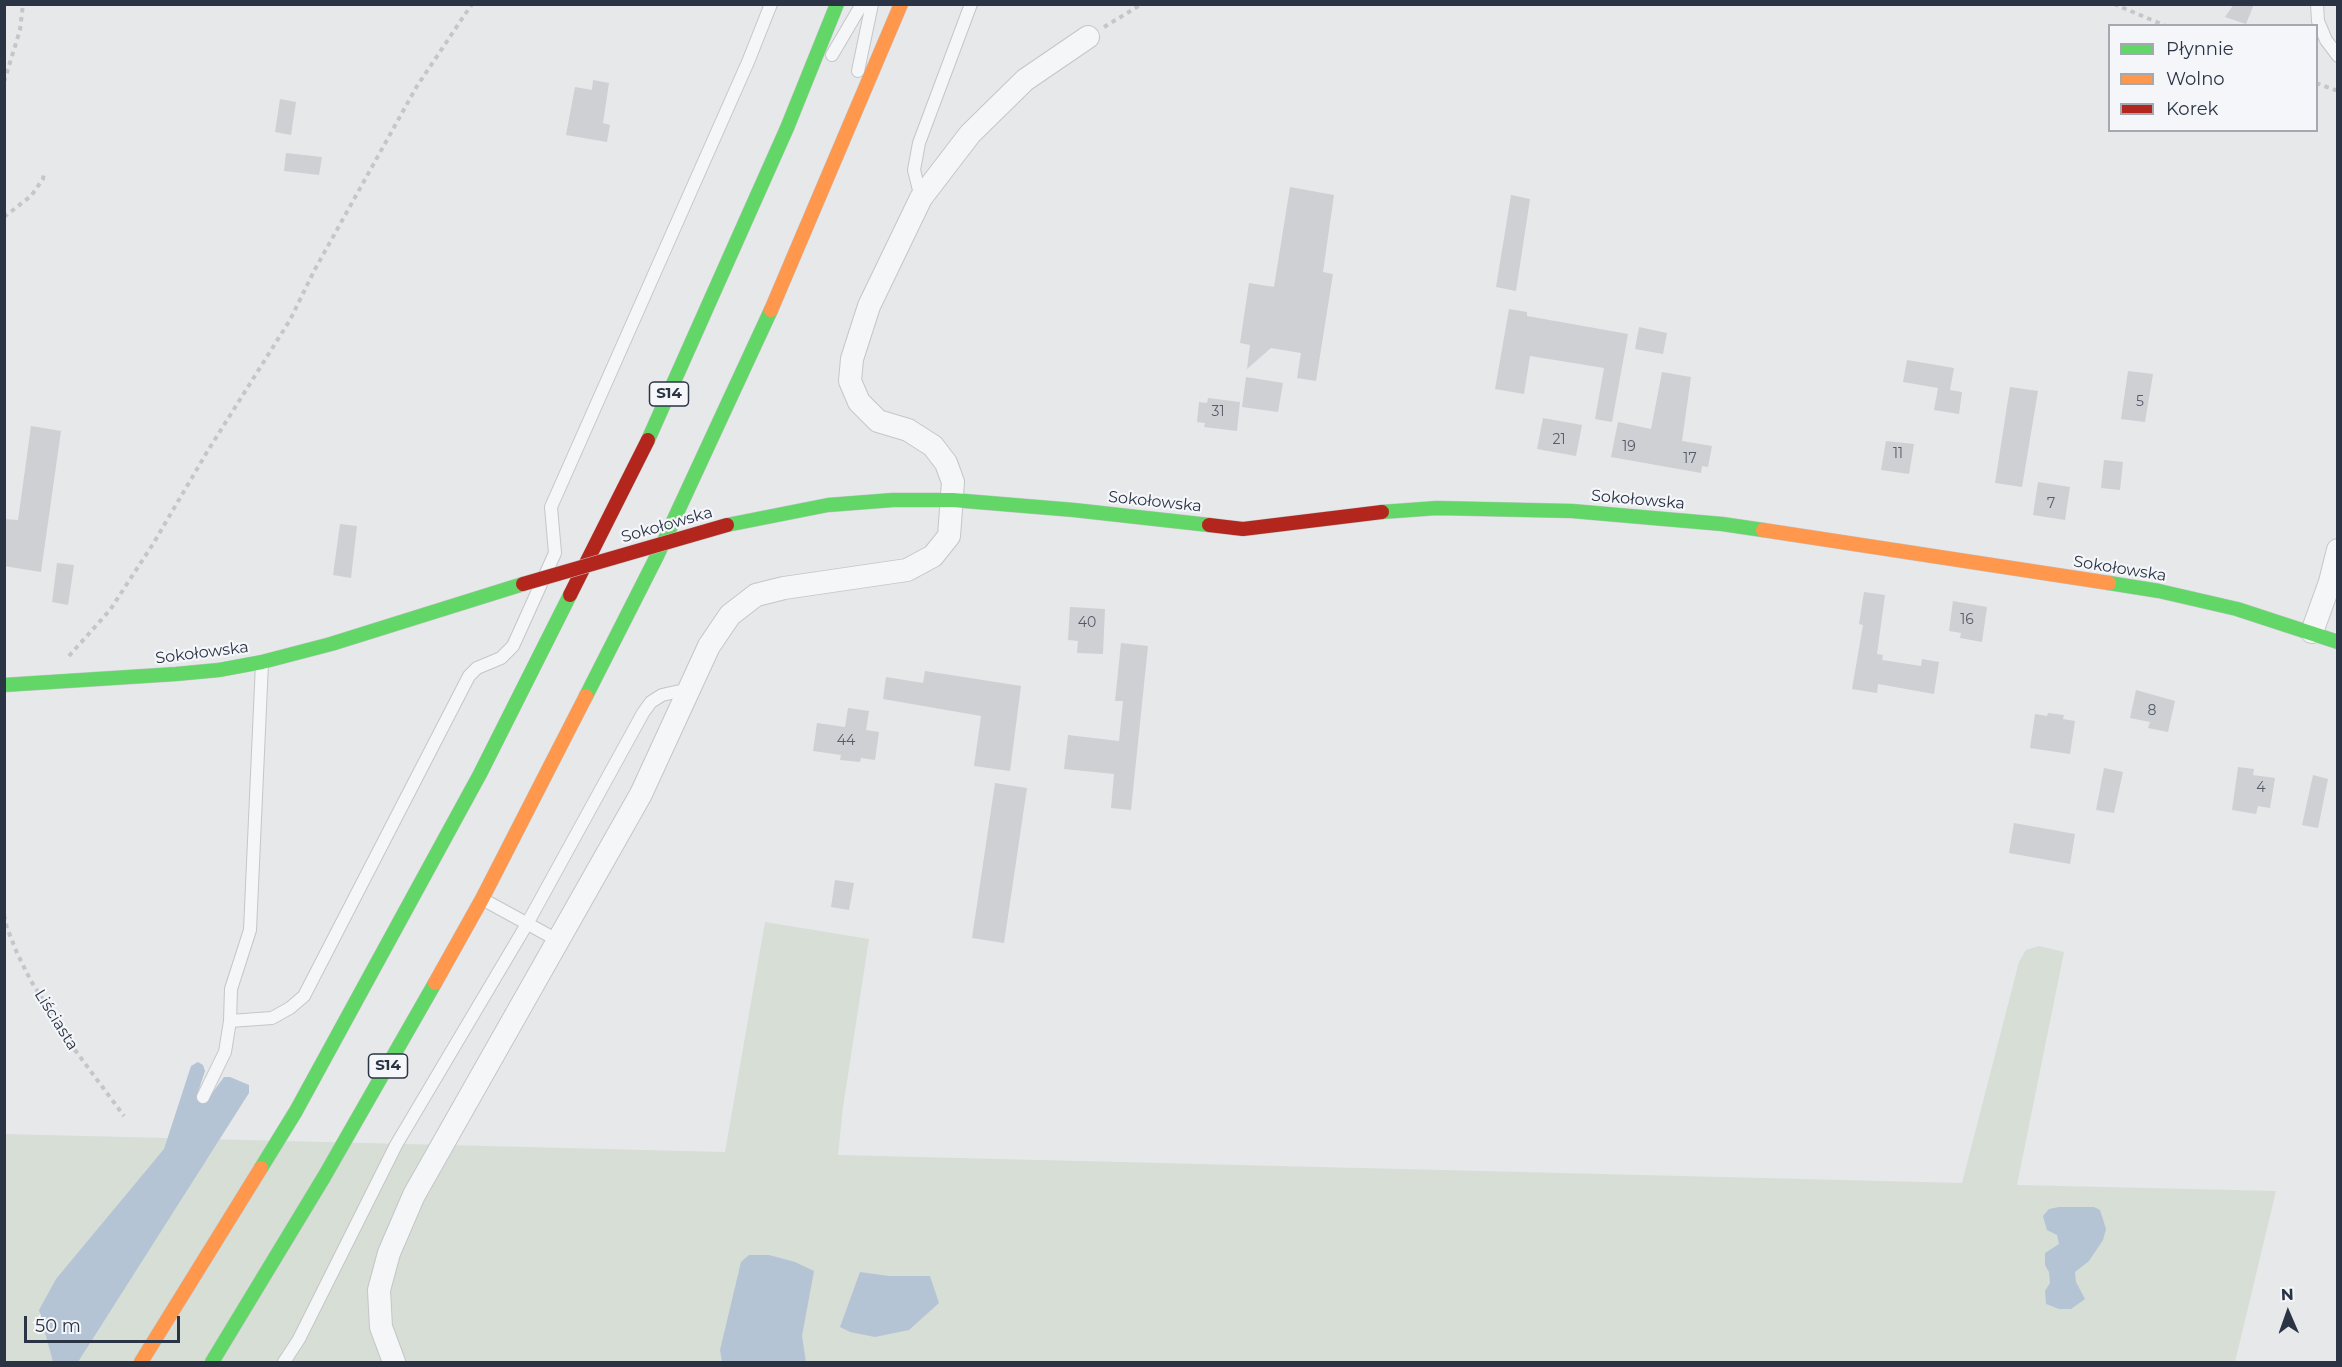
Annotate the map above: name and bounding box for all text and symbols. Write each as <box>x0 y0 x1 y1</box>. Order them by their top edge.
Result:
legend <box>2108 24 2318 132</box>
text: Płynnie <box>2166 38 2234 60</box>
text: Wolno <box>2166 68 2225 90</box>
text: Korek <box>2166 98 2218 120</box>
road number: S14 <box>650 382 688 406</box>
house number: 5 <box>2136 394 2144 410</box>
house number: 31 <box>1212 404 1224 420</box>
house number: 21 <box>1552 432 1566 448</box>
house number: 19 <box>1622 439 1636 455</box>
house number: 11 <box>1893 446 1903 462</box>
house number: 17 <box>1683 451 1697 467</box>
street label: Sokołowska <box>1590 486 1686 514</box>
street label: Sokołowska <box>1107 488 1203 516</box>
house number: 7 <box>2047 496 2055 512</box>
street label: Sokołowska <box>619 503 715 547</box>
street label: Sokołowska <box>2072 552 2168 586</box>
house number: 16 <box>1960 612 1974 628</box>
house number: 40 <box>1078 615 1096 631</box>
street label: Sokołowska <box>154 638 250 668</box>
house number: 8 <box>2148 703 2156 719</box>
house number: 44 <box>837 733 855 749</box>
house number: 4 <box>2256 780 2266 796</box>
street label: Liściasta <box>30 986 82 1054</box>
road number: S14 <box>368 1054 408 1078</box>
north arrow <box>2258 1283 2318 1343</box>
text: N <box>2281 1285 2294 1304</box>
scale bar <box>27 1304 183 1342</box>
text: 50 m <box>35 1315 81 1337</box>

